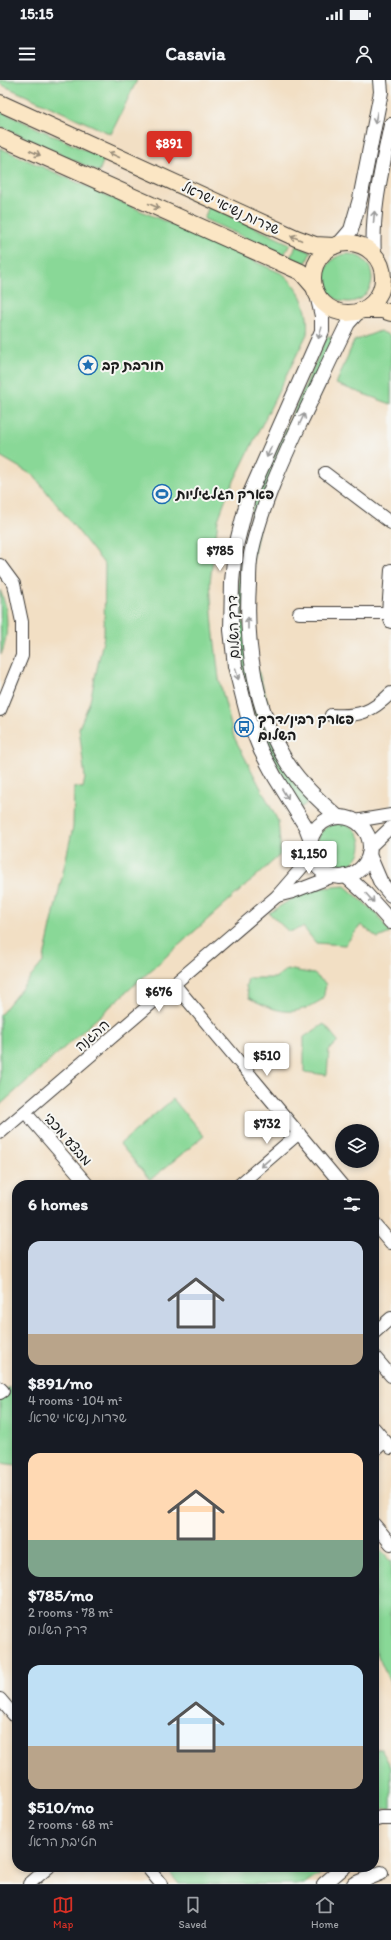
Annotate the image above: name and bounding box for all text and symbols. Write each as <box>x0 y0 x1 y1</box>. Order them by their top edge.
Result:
text: 15:15 <box>20 5 53 23</box>
icon: menu <box>16 43 38 65</box>
text: Casavia <box>165 43 226 65</box>
icon: person <box>353 43 375 65</box>
one-way arrow <box>372 112 380 125</box>
pin: $891 <box>145 131 193 165</box>
text: $891 <box>156 136 182 151</box>
one-way arrow <box>29 150 41 157</box>
one-way arrow <box>108 151 120 158</box>
street label: שדרות נשיאי ישראל <box>179 178 283 239</box>
one-way arrow <box>148 203 160 210</box>
one-way arrow <box>370 211 378 224</box>
one-way arrow <box>291 233 303 241</box>
one-way arrow <box>316 327 323 340</box>
place icon: חורבת קב <box>77 354 99 376</box>
place label: חורבת קב <box>101 357 164 374</box>
one-way arrow <box>299 413 306 425</box>
one-way arrow <box>264 446 272 458</box>
sports icon: פארק הגלגיליות <box>151 483 173 505</box>
place label: פארק הגלגיליות <box>174 486 274 503</box>
pin: $785 <box>196 538 244 572</box>
text: $785 <box>207 543 234 558</box>
street label: דרך השלום <box>224 595 243 659</box>
one-way arrow <box>244 617 252 630</box>
one-way arrow <box>234 667 241 680</box>
place label: פארק רבין/דרך השלום <box>258 711 354 744</box>
bus stop icon: פארק רבין/דרך השלום <box>233 716 255 738</box>
one-way arrow <box>282 788 290 800</box>
pin: $1,150 <box>276 841 342 875</box>
text: $1,150 <box>291 846 327 861</box>
one-way arrow <box>365 893 374 903</box>
pin: $676 <box>135 979 183 1013</box>
text: $676 <box>146 984 172 999</box>
street label: ההגנה <box>72 1016 113 1055</box>
pin: $510 <box>243 1043 291 1077</box>
text: $510 <box>253 1048 281 1063</box>
street label: מבצע מכבי <box>40 1109 95 1169</box>
pin: $732 <box>243 1111 291 1145</box>
text: $732 <box>254 1116 280 1131</box>
map controls <box>335 1124 379 1168</box>
button: layers <box>335 1124 379 1168</box>
one-way arrow <box>260 1158 270 1167</box>
icon: filters <box>341 1193 363 1215</box>
text: 6 homes <box>28 1194 88 1214</box>
icon: home <box>160 1267 232 1339</box>
text: $891/mo <box>28 1373 93 1393</box>
text: 4 rooms · 104 m² <box>28 1393 122 1408</box>
text: שדרות נשיאי ישראל <box>28 1410 127 1425</box>
icon: home <box>160 1479 232 1551</box>
text: $785/mo <box>28 1585 93 1605</box>
text: 2 rooms · 78 m² <box>28 1605 113 1620</box>
text: דרך השלום <box>28 1622 87 1637</box>
icon: home <box>160 1691 232 1763</box>
text: $510/mo <box>28 1797 94 1817</box>
text: 2 rooms · 68 m² <box>28 1817 113 1832</box>
text: חטיבת הראל <box>28 1834 97 1849</box>
tab: Map <box>52 1894 74 1931</box>
tab: Saved <box>179 1894 207 1931</box>
tab: Home <box>311 1894 339 1931</box>

